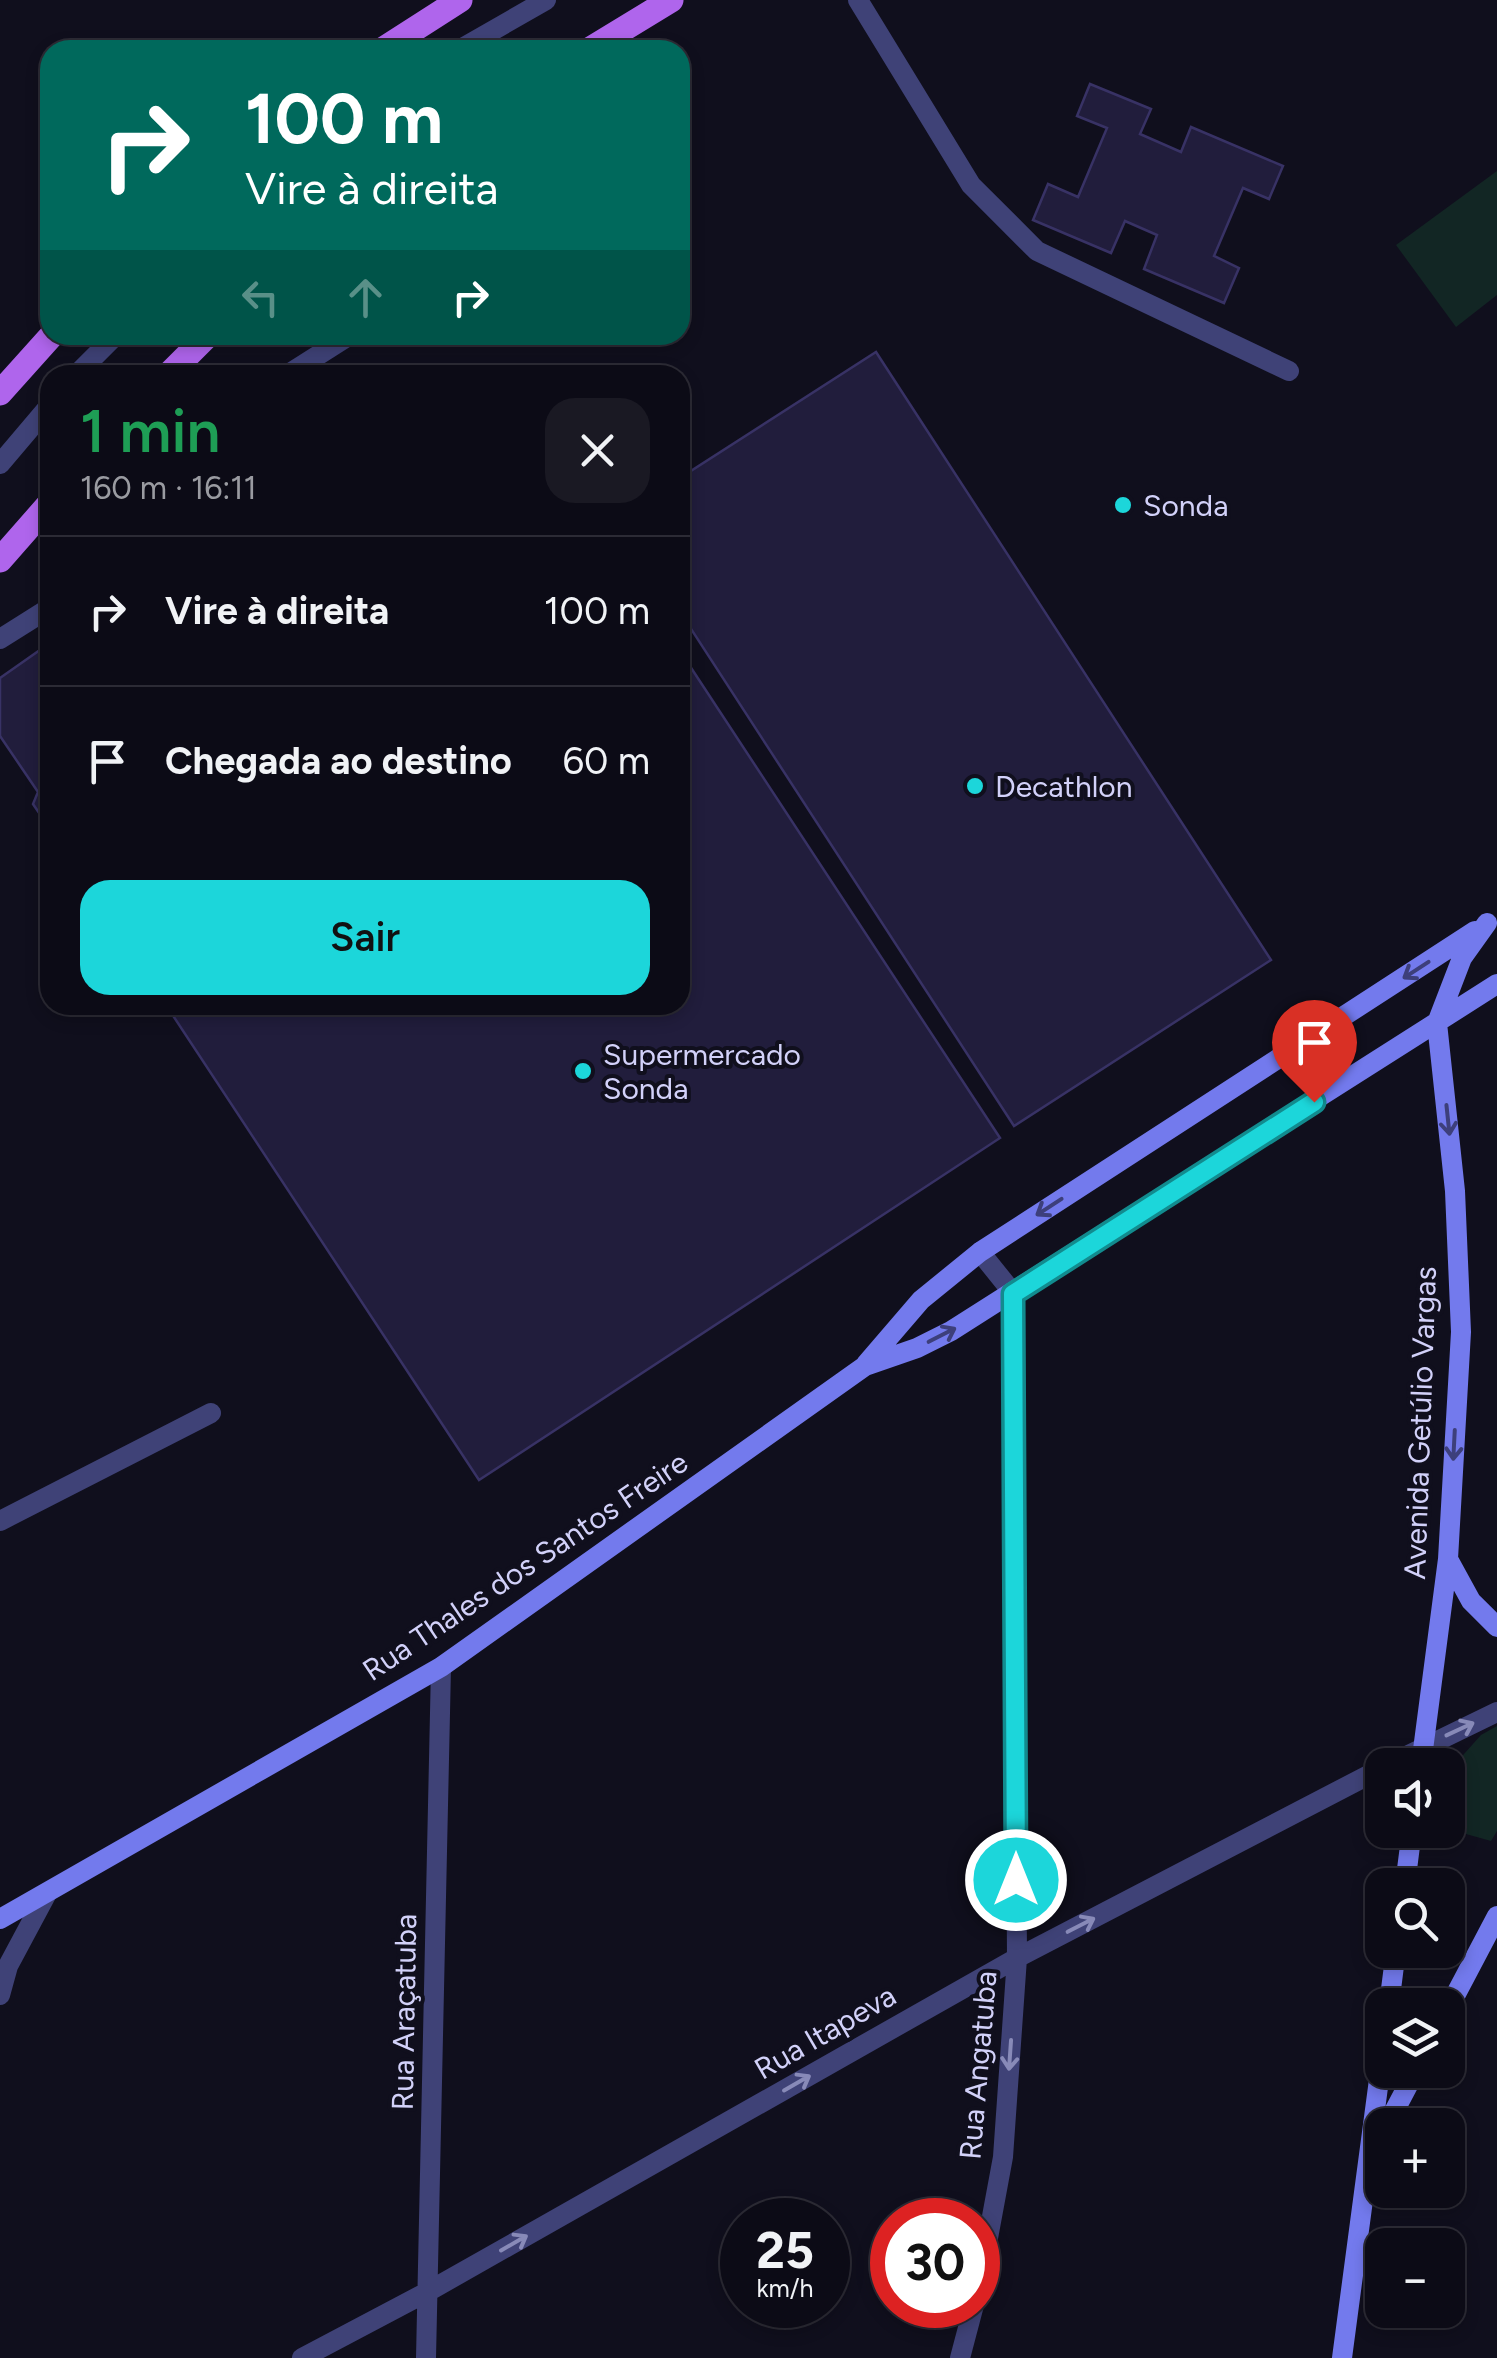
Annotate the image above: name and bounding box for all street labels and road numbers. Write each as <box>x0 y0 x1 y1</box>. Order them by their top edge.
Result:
street label: Avenida Getúlio Vargas <box>1396 1266 1444 1580</box>
street label: Rua Thales dos Santos Freire <box>355 1443 695 1689</box>
street label: Rua Araçatuba <box>384 1913 424 2111</box>
street label: Rua Angatuba <box>951 1969 1005 2161</box>
street label: Rua Itapeva <box>748 1977 902 2087</box>

